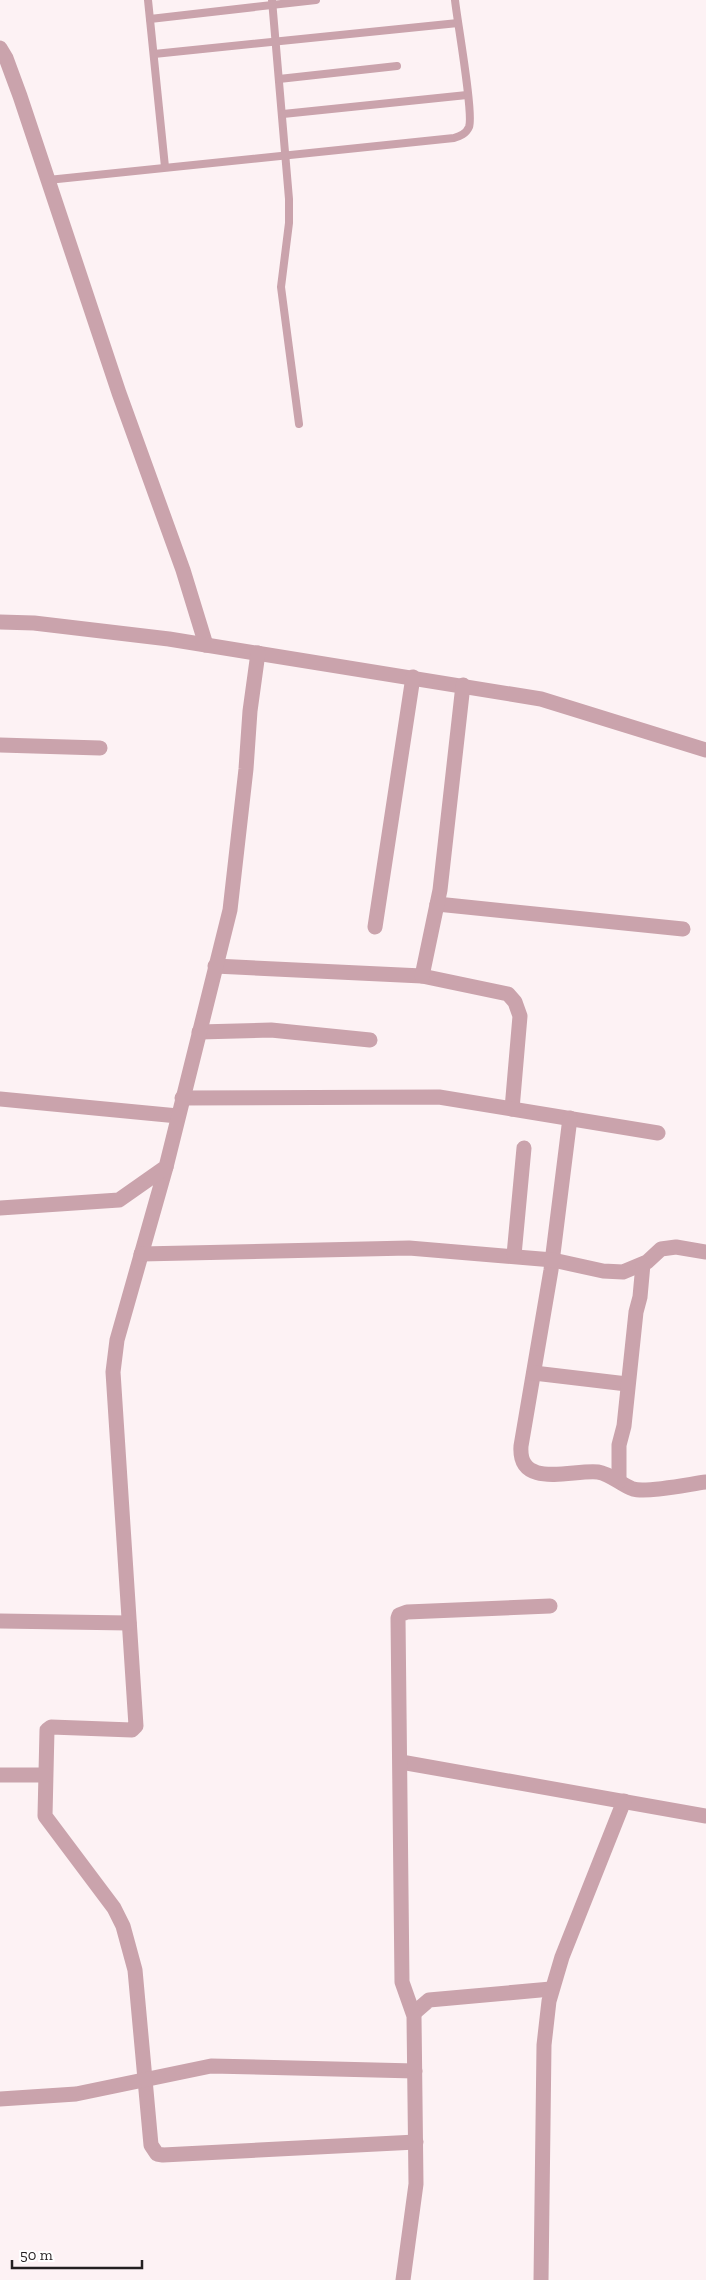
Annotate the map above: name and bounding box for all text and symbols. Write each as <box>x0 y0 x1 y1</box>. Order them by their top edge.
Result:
scale bar <box>12 2238 142 2270</box>
text: 50 m <box>20 2246 53 2264</box>

